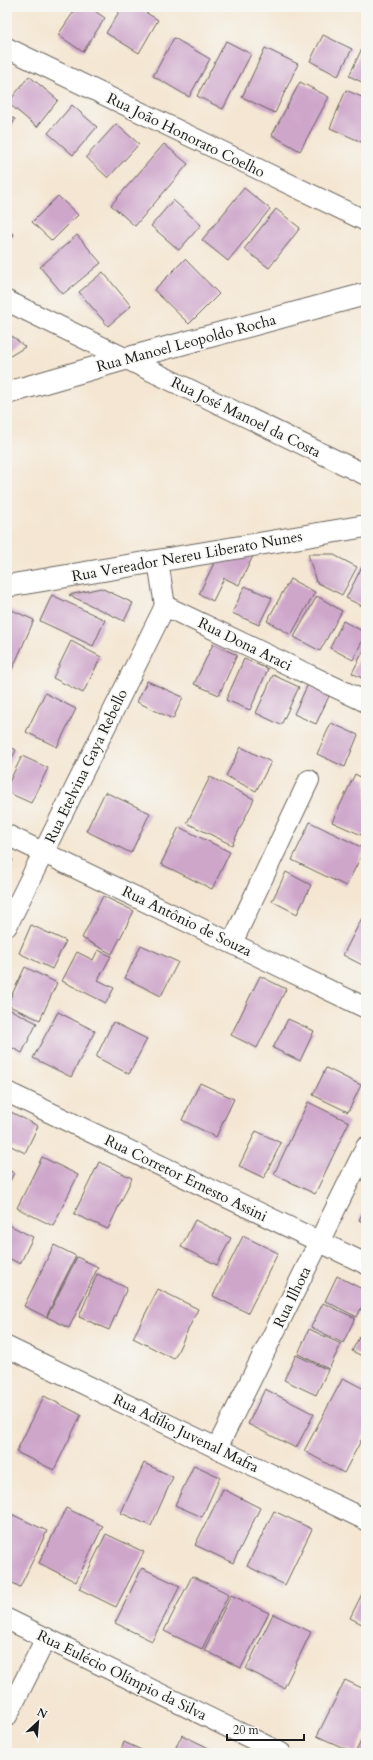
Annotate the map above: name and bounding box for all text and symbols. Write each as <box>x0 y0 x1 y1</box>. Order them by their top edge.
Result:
street label: Rua João Honorato Coelho <box>104 88 268 182</box>
street label: Rua Manoel Leopoldo Rocha <box>94 309 278 377</box>
street label: Rua José Manoel da Costa <box>168 372 325 462</box>
street label: Rua Vereador Nereu Liberato Nunes <box>70 526 304 586</box>
street label: Rua Dona Araci <box>195 613 295 675</box>
street label: Rua Etelvina Gaya Rebello <box>40 686 132 846</box>
street label: Rua Antônio de Souza <box>119 881 256 961</box>
street label: Rua Corretor Ernesto Assini <box>101 1130 271 1226</box>
street label: Rua Ilhota <box>269 1263 316 1331</box>
street label: Rua Adílio Juvenal Mafra <box>110 1389 263 1477</box>
street label: Rua Eulécio Olímpio da Silva <box>34 1625 211 1725</box>
north arrow <box>18 1702 58 1742</box>
text: N <box>35 1705 50 1722</box>
scale bar <box>227 1716 304 1742</box>
text: 20 m <box>233 1722 260 1738</box>

